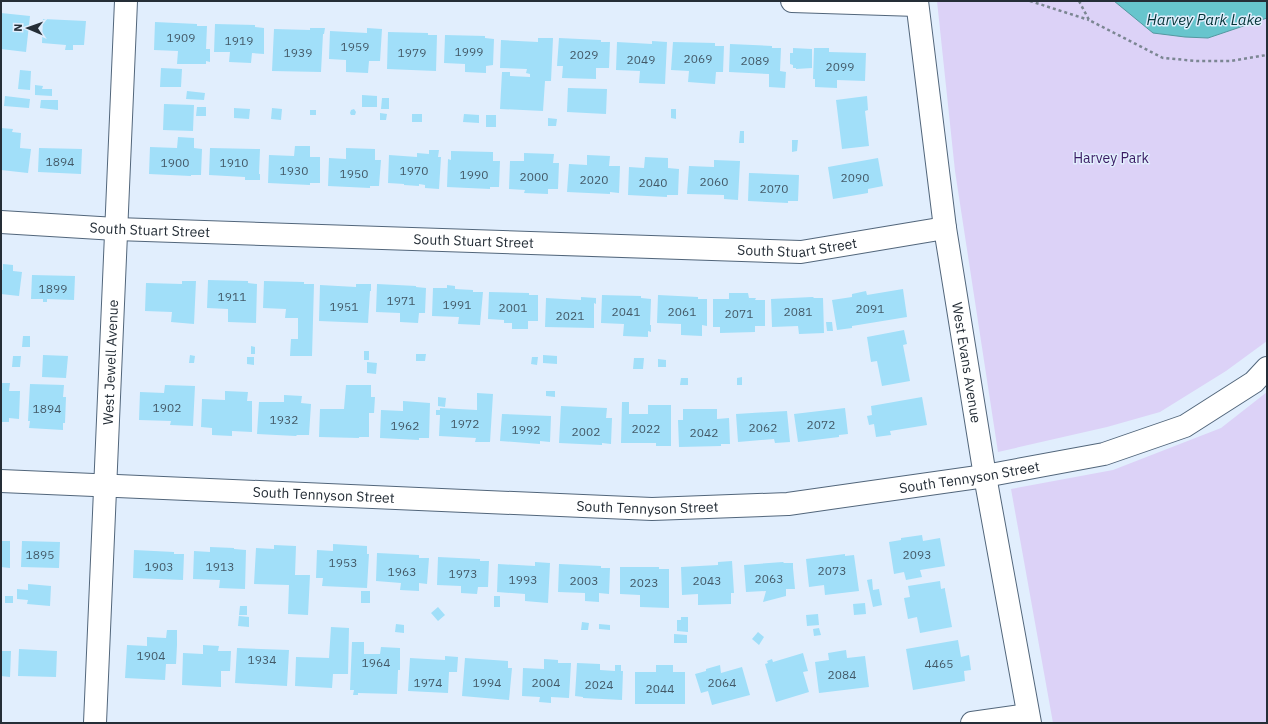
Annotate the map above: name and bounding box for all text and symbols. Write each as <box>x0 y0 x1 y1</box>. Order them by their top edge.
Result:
north arrow <box>8 8 48 48</box>
water label: Harvey Park Lake <box>1146 10 1262 29</box>
text: N <box>11 23 25 32</box>
house number: 1909 <box>167 30 195 45</box>
house number: 1919 <box>225 33 253 48</box>
house number: 1959 <box>341 39 369 54</box>
house number: 1999 <box>455 44 483 59</box>
house number: 1939 <box>284 45 312 60</box>
house number: 1979 <box>398 45 426 60</box>
house number: 2029 <box>570 47 598 62</box>
house number: 2069 <box>684 51 712 66</box>
house number: 2049 <box>627 52 655 67</box>
house number: 2089 <box>741 53 769 68</box>
house number: 2099 <box>826 59 854 74</box>
park label: Harvey Park <box>1073 149 1149 167</box>
house number: 1894 <box>46 154 74 169</box>
house number: 1900 <box>161 155 189 170</box>
house number: 1910 <box>220 155 248 170</box>
house number: 1930 <box>280 163 308 178</box>
house number: 1970 <box>400 163 428 178</box>
house number: 1950 <box>340 166 368 181</box>
house number: 1990 <box>460 167 488 182</box>
house number: 2000 <box>520 169 548 184</box>
house number: 2090 <box>841 170 869 185</box>
house number: 2020 <box>580 172 608 187</box>
house number: 2060 <box>700 174 728 189</box>
house number: 2040 <box>639 175 667 190</box>
house number: 2070 <box>760 181 788 196</box>
street label: South Stuart Street <box>89 218 210 241</box>
street label: South Stuart Street <box>413 230 534 252</box>
street label: South Stuart Street <box>737 234 858 261</box>
house number: 1899 <box>39 281 67 296</box>
house number: 1911 <box>218 289 246 304</box>
house number: 1971 <box>387 293 415 308</box>
house number: 1991 <box>443 297 471 312</box>
street label: West Jewell Avenue <box>99 299 122 426</box>
house number: 1951 <box>330 299 358 314</box>
house number: 2001 <box>499 300 527 315</box>
house number: 2091 <box>856 301 884 316</box>
street label: West Evans Avenue <box>948 301 985 425</box>
house number: 2041 <box>612 304 640 319</box>
house number: 2061 <box>668 304 696 319</box>
house number: 2081 <box>784 304 812 319</box>
house number: 2071 <box>725 306 753 321</box>
house number: 2021 <box>556 308 584 323</box>
house number: 1902 <box>153 400 181 415</box>
house number: 1894 <box>33 401 61 416</box>
house number: 1932 <box>270 412 298 427</box>
house number: 1972 <box>451 416 479 431</box>
house number: 2072 <box>807 417 835 432</box>
house number: 1962 <box>391 418 419 433</box>
house number: 2062 <box>749 420 777 435</box>
house number: 2022 <box>632 421 660 436</box>
house number: 1992 <box>512 422 540 437</box>
house number: 2002 <box>572 424 600 439</box>
house number: 2042 <box>690 425 718 440</box>
street label: South Tennyson Street <box>898 457 1041 497</box>
street label: South Tennyson Street <box>252 483 395 507</box>
street label: South Tennyson Street <box>576 497 719 518</box>
house number: 1895 <box>26 547 54 562</box>
house number: 2093 <box>903 547 931 562</box>
house number: 1953 <box>329 555 357 570</box>
house number: 1903 <box>145 559 173 574</box>
house number: 1913 <box>206 559 234 574</box>
house number: 2073 <box>818 563 846 578</box>
house number: 1963 <box>388 564 416 579</box>
house number: 1973 <box>449 566 477 581</box>
house number: 2063 <box>755 571 783 586</box>
house number: 1993 <box>509 572 537 587</box>
house number: 2003 <box>570 573 598 588</box>
house number: 2043 <box>693 573 721 588</box>
house number: 2023 <box>630 575 658 590</box>
house number: 1904 <box>137 648 165 663</box>
house number: 1934 <box>248 652 276 667</box>
house number: 1964 <box>362 655 390 670</box>
house number: 4465 <box>925 656 953 671</box>
house number: 2084 <box>828 667 856 682</box>
house number: 1974 <box>414 675 442 690</box>
house number: 1994 <box>473 675 501 690</box>
house number: 2004 <box>532 675 560 690</box>
house number: 2064 <box>708 675 736 690</box>
house number: 2024 <box>585 677 613 692</box>
house number: 2044 <box>646 681 674 696</box>

